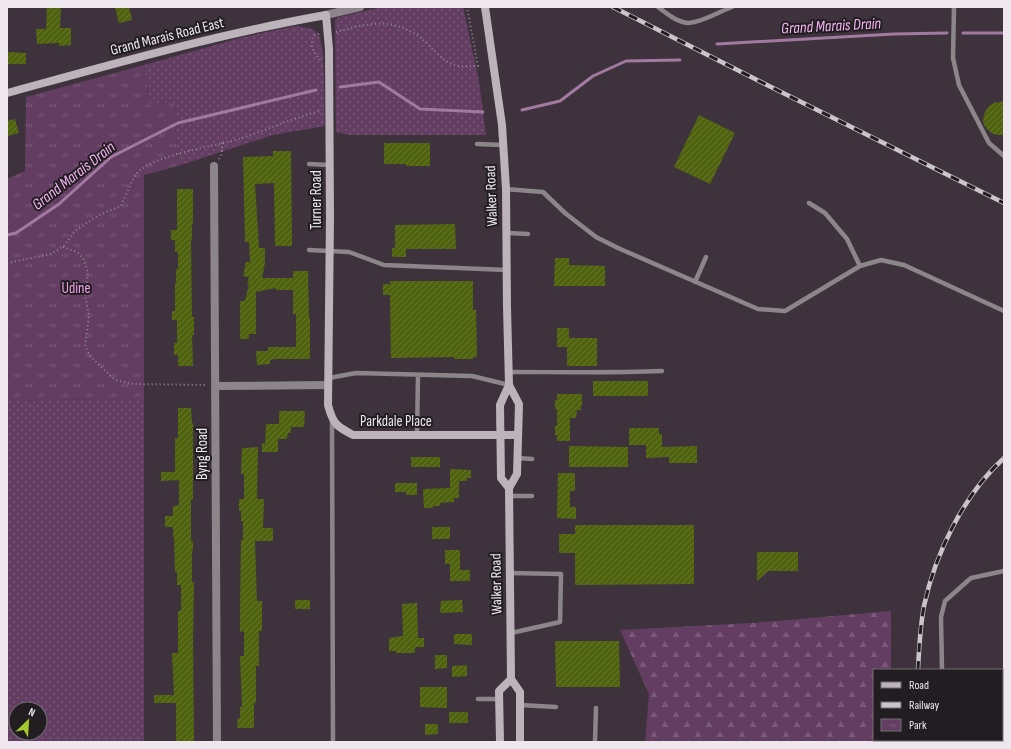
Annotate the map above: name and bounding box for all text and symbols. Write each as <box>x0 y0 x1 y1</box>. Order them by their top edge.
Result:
street label: Grand Marais Road East <box>108 13 226 60</box>
water label: Grand Marais Drain <box>781 14 882 39</box>
water label: Grand Marais Drain <box>29 138 119 214</box>
street label: Walker Road <box>481 165 502 227</box>
street label: Turner Road <box>307 170 326 230</box>
park label: Udine <box>62 279 90 298</box>
street label: Parkdale Place <box>360 412 432 431</box>
street label: Byng Road <box>193 428 212 480</box>
street label: Walker Road <box>486 553 507 615</box>
legend <box>873 669 1003 741</box>
text: Road <box>909 678 929 693</box>
text: Railway <box>909 698 940 713</box>
north arrow <box>8 701 48 741</box>
text: N <box>27 705 38 720</box>
text: Park <box>909 718 927 733</box>

